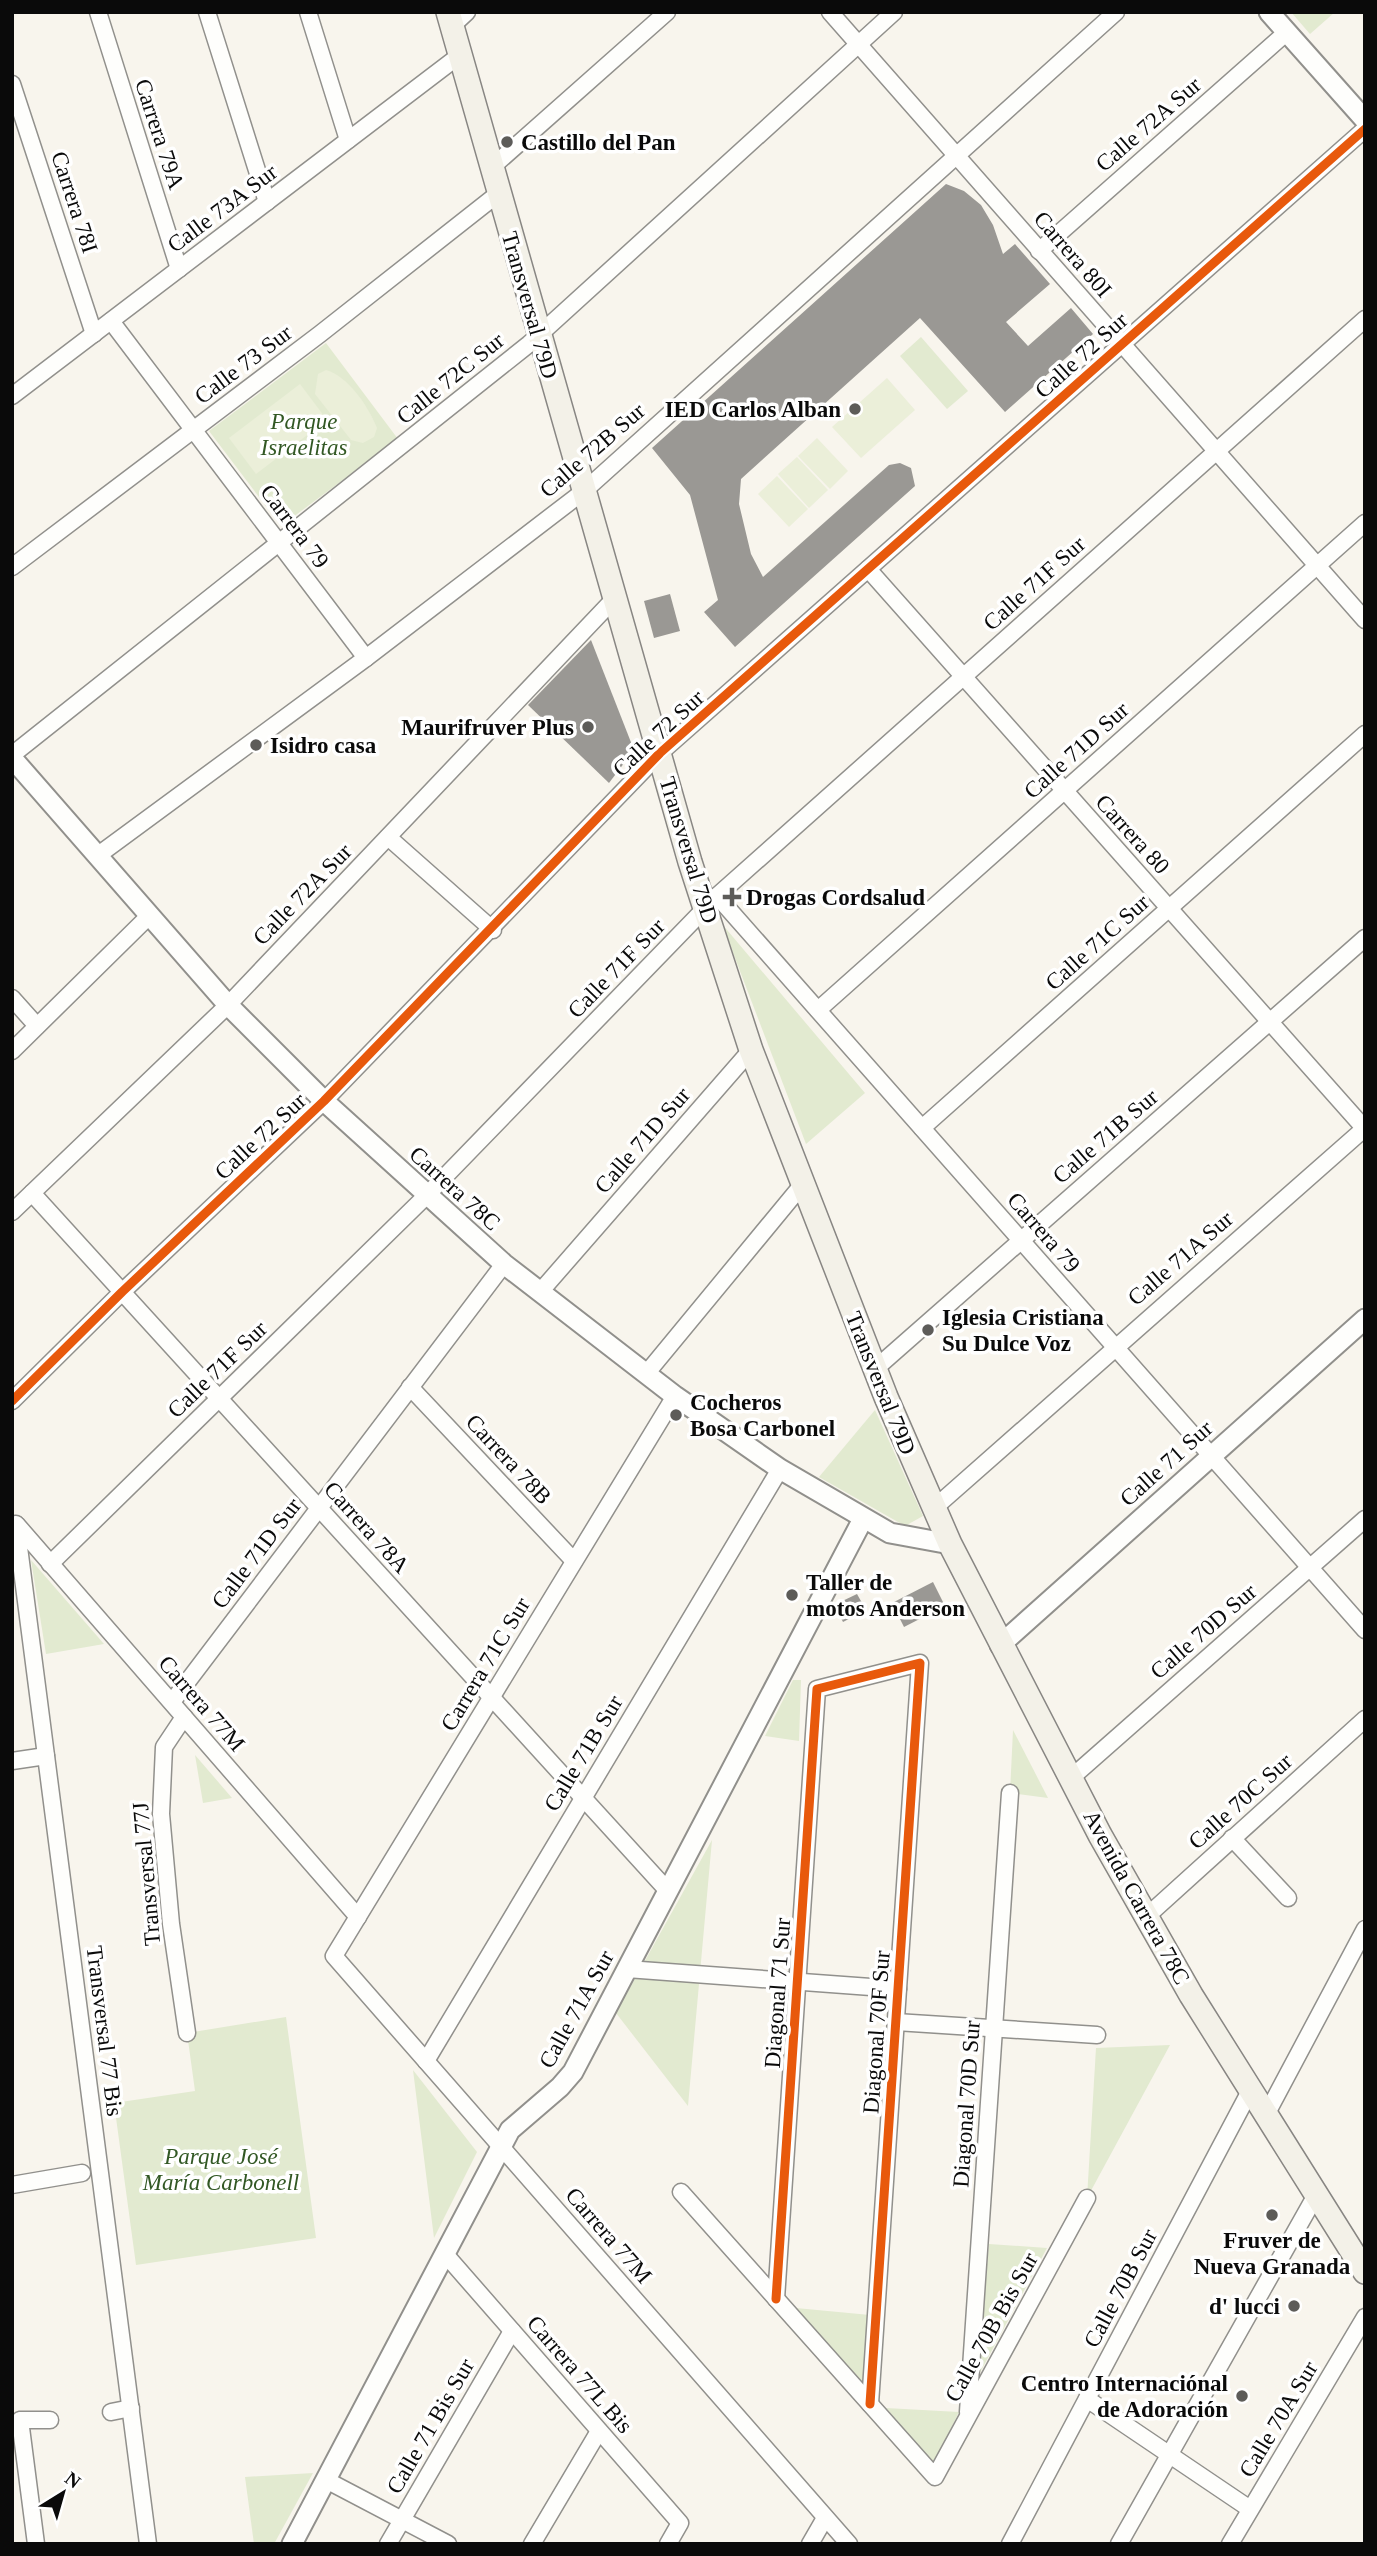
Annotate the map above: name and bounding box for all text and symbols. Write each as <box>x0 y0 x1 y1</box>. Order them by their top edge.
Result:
street label: Calle 72A Sur <box>1091 72 1206 177</box>
street label: Carrera 79A <box>130 76 189 193</box>
place label: Castillo del Pan <box>521 130 676 155</box>
marker: Castillo del Pan <box>499 134 515 150</box>
street label: Carrera 78I <box>46 148 103 256</box>
street label: Calle 73A Sur <box>163 159 282 258</box>
street label: Carrera 80I <box>1029 206 1117 302</box>
street label: Transversal 79D <box>497 229 562 382</box>
street label: Calle 72 Sur <box>1030 307 1133 403</box>
street label: Calle 73 Sur <box>190 320 297 409</box>
street label: Calle 72C Sur <box>392 327 509 429</box>
place label: IED Carlos Alban <box>665 397 841 422</box>
street label: Calle 72B Sur <box>535 398 650 503</box>
marker: IED Carlos Alban <box>847 401 863 417</box>
park label: Parque Israelitas <box>260 409 347 460</box>
street label: Carrera 79 <box>255 480 334 573</box>
street label: Calle 71F Sur <box>978 531 1090 635</box>
street label: Calle 72 Sur <box>608 685 709 782</box>
street label: Calle 71D Sur <box>1019 697 1134 804</box>
place label: Maurifruver Plus <box>401 715 574 740</box>
marker: Maurifruver Plus <box>580 719 596 735</box>
place label: Isidro casa <box>270 733 377 758</box>
marker: Isidro casa <box>248 737 264 753</box>
street label: Transversal 79D <box>654 774 723 926</box>
street label: Carrera 80 <box>1091 790 1175 879</box>
street label: Calle 72A Sur <box>248 839 357 950</box>
place label: Drogas Cordsalud <box>746 885 925 910</box>
marker: Drogas Cordsalud <box>724 889 740 905</box>
street label: Calle 71C Sur <box>1041 889 1154 995</box>
street label: Calle 71F Sur <box>563 913 670 1023</box>
street label: Calle 71D Sur <box>590 1082 695 1198</box>
street label: Calle 71B Sur <box>1048 1084 1163 1189</box>
street label: Calle 72 Sur <box>210 1088 311 1185</box>
street label: Carrera 78C <box>404 1141 505 1235</box>
street label: Carrera 79 <box>1002 1187 1085 1277</box>
street label: Calle 71A Sur <box>1123 1206 1238 1311</box>
place label: Iglesia Cristiana Su Dulce Voz <box>942 1305 1104 1356</box>
street label: Transversal 79D <box>841 1308 921 1458</box>
street label: Calle 71F Sur <box>163 1316 272 1423</box>
marker: Iglesia Cristiana Su Dulce Voz <box>920 1322 936 1338</box>
place label: Cocheros Bosa Carbonel <box>690 1390 835 1441</box>
marker: Cocheros Bosa Carbonel <box>668 1407 684 1423</box>
street label: Carrera 78B <box>461 1409 556 1509</box>
street label: Calle 71 Sur <box>1115 1415 1218 1511</box>
street label: Carrera 78A <box>319 1476 414 1578</box>
street label: Calle 71D Sur <box>207 1493 306 1613</box>
place label: Taller de motos Anderson <box>806 1570 965 1621</box>
street label: Calle 70D Sur <box>1145 1579 1261 1684</box>
marker: Taller de motos Anderson <box>784 1587 800 1603</box>
street label: Carrera 71C Sur <box>436 1593 535 1735</box>
street label: Carrera 77M <box>153 1651 250 1756</box>
street label: Calle 71B Sur <box>539 1691 628 1816</box>
street label: Calle 70C Sur <box>1184 1748 1297 1854</box>
street label: Transversal 77J <box>128 1801 165 1947</box>
street label: Avenida Carrera 78C <box>1078 1806 1195 1989</box>
street label: Diagonal 71 Sur <box>760 1917 795 2069</box>
street label: Transversal 77 Bis <box>82 1944 127 2118</box>
street label: Calle 71A Sur <box>534 1946 619 2072</box>
street label: Diagonal 70F Sur <box>858 1949 895 2114</box>
street label: Diagonal 70D Sur <box>948 2019 985 2188</box>
park label: Parque José María Carbonell <box>142 2144 299 2195</box>
street label: Carrera 77M <box>560 2183 657 2288</box>
marker: Fruver de Nueva Granada <box>1264 2207 1280 2223</box>
street label: Calle 70B Sur <box>1079 2225 1162 2352</box>
place label: Fruver de Nueva Granada <box>1194 2228 1351 2279</box>
street label: Calle 70B Bis Sur <box>940 2248 1043 2406</box>
place label: d' lucci <box>1209 2294 1281 2319</box>
marker: d' lucci <box>1286 2298 1302 2314</box>
street label: Carrera 77L Bis <box>522 2311 637 2438</box>
street label: Calle 71 Bis Sur <box>382 2354 479 2498</box>
street label: Calle 70A Sur <box>1234 2357 1323 2482</box>
place label: Centro Internaciónal de Adoración <box>1021 2371 1228 2422</box>
marker: Centro Internaciónal de Adoración <box>1234 2388 1250 2404</box>
north arrow <box>28 2458 98 2528</box>
text: N <box>61 2467 85 2493</box>

